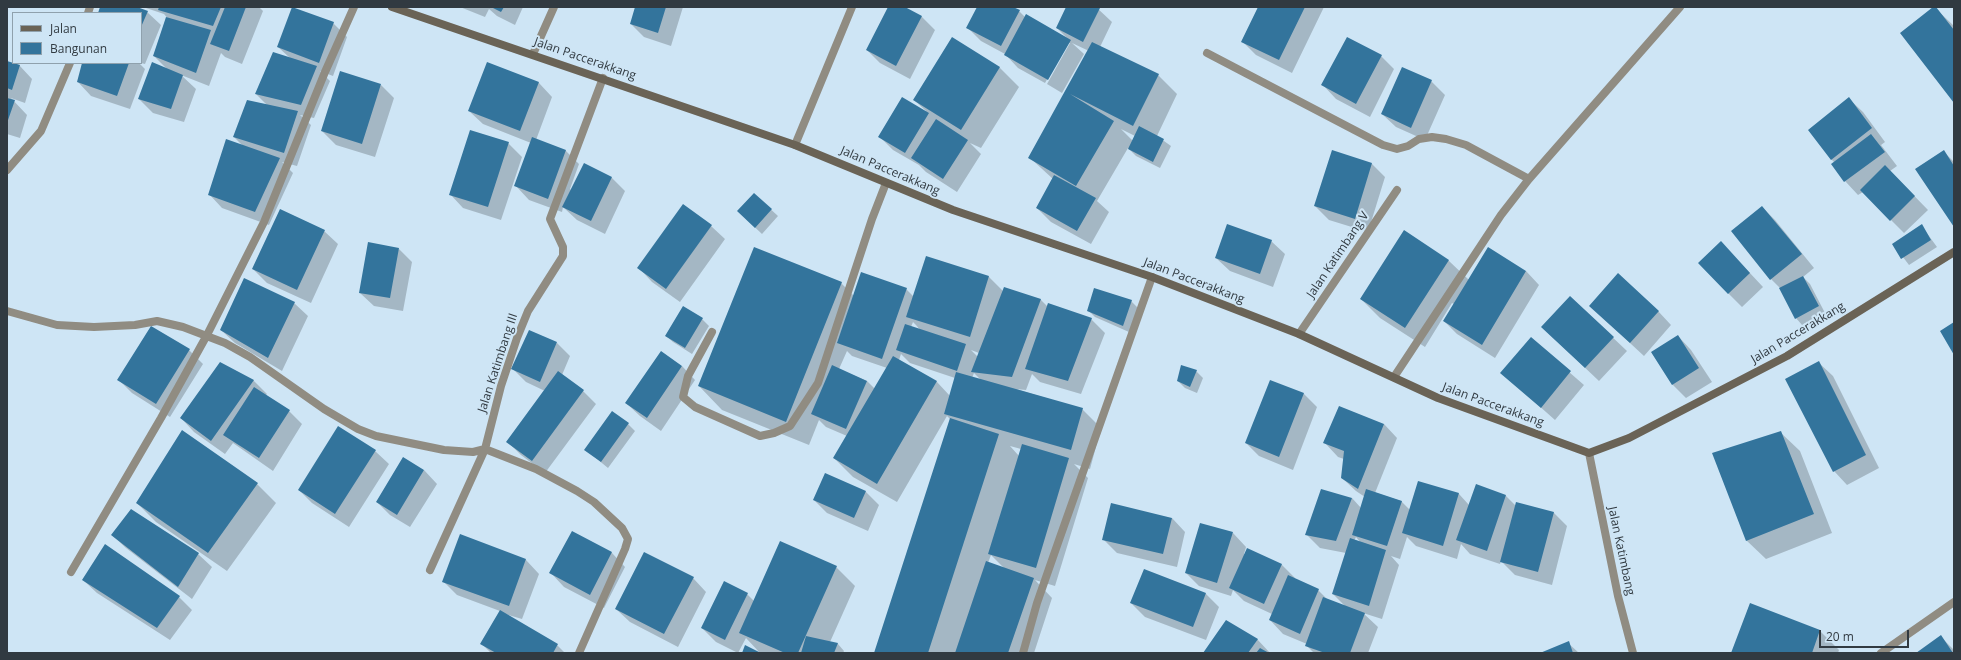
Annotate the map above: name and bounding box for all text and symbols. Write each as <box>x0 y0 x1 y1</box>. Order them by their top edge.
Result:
legend <box>12 12 142 64</box>
text: Jalan <box>50 20 77 37</box>
street label: Jalan Paccerakkang <box>532 35 638 83</box>
text: Bangunan <box>50 40 107 57</box>
street label: Jalan Paccerakkang <box>838 143 942 199</box>
street label: Jalan Katimbang V <box>1304 209 1372 301</box>
street label: Jalan Paccerakkang <box>1142 255 1246 307</box>
street label: Jalan Paccerakkang <box>1748 299 1848 367</box>
street label: Jalan Katimbang III <box>475 312 521 414</box>
street label: Jalan Paccerakkang <box>1440 380 1546 430</box>
street label: Jalan Katimbang <box>1605 505 1637 597</box>
scale bar <box>1821 622 1911 648</box>
text: 20 m <box>1826 628 1854 645</box>

